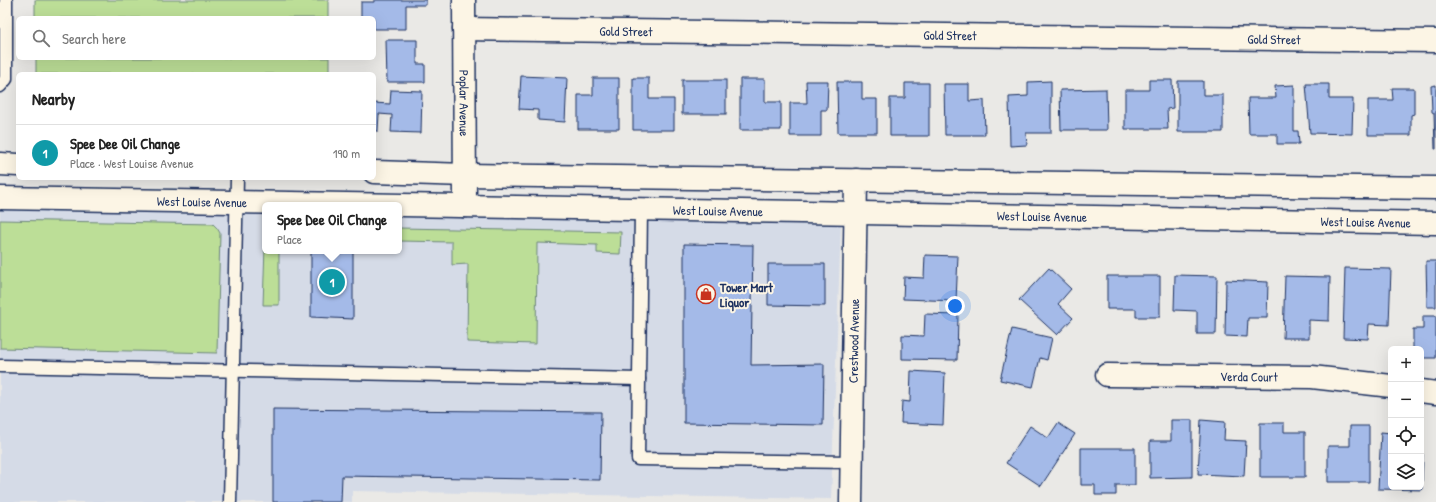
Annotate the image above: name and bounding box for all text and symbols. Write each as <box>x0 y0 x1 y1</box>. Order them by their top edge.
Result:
search box <box>16 16 376 60</box>
street label: Gold Street <box>599 22 653 40</box>
street label: Gold Street <box>923 26 977 44</box>
icon: search <box>30 27 52 49</box>
text: Search here <box>62 28 126 49</box>
street label: Gold Street <box>1247 30 1301 48</box>
street label: Poplar Avenue <box>455 70 474 136</box>
text: Nearby <box>32 87 75 110</box>
text: Spee Dee Oil Change <box>70 133 180 154</box>
text: 1 <box>43 144 47 162</box>
text: 190 m <box>333 144 360 162</box>
text: Place · West Louise Avenue <box>70 154 194 172</box>
street label: West Louise Avenue <box>157 192 247 211</box>
street label: West Louise Avenue <box>673 201 763 220</box>
popup <box>262 202 402 254</box>
street label: West Louise Avenue <box>997 206 1087 226</box>
text: Spee Dee Oil Change <box>277 209 387 230</box>
street label: West Louise Avenue <box>1321 212 1411 232</box>
text: Place <box>277 230 302 248</box>
pin: 1 <box>319 267 345 297</box>
place label: Tower Mart Liquor <box>719 278 773 312</box>
shop icon: Tower Mart Liquor <box>695 283 717 305</box>
your location <box>945 296 965 316</box>
street label: Crestwood Avenue <box>844 299 863 383</box>
map controls <box>1388 346 1424 490</box>
button: + <box>1388 346 1424 382</box>
street label: Verda Court <box>1220 367 1278 386</box>
button: − <box>1388 382 1424 418</box>
button: locate <box>1388 418 1424 454</box>
button: layers <box>1388 454 1424 490</box>

